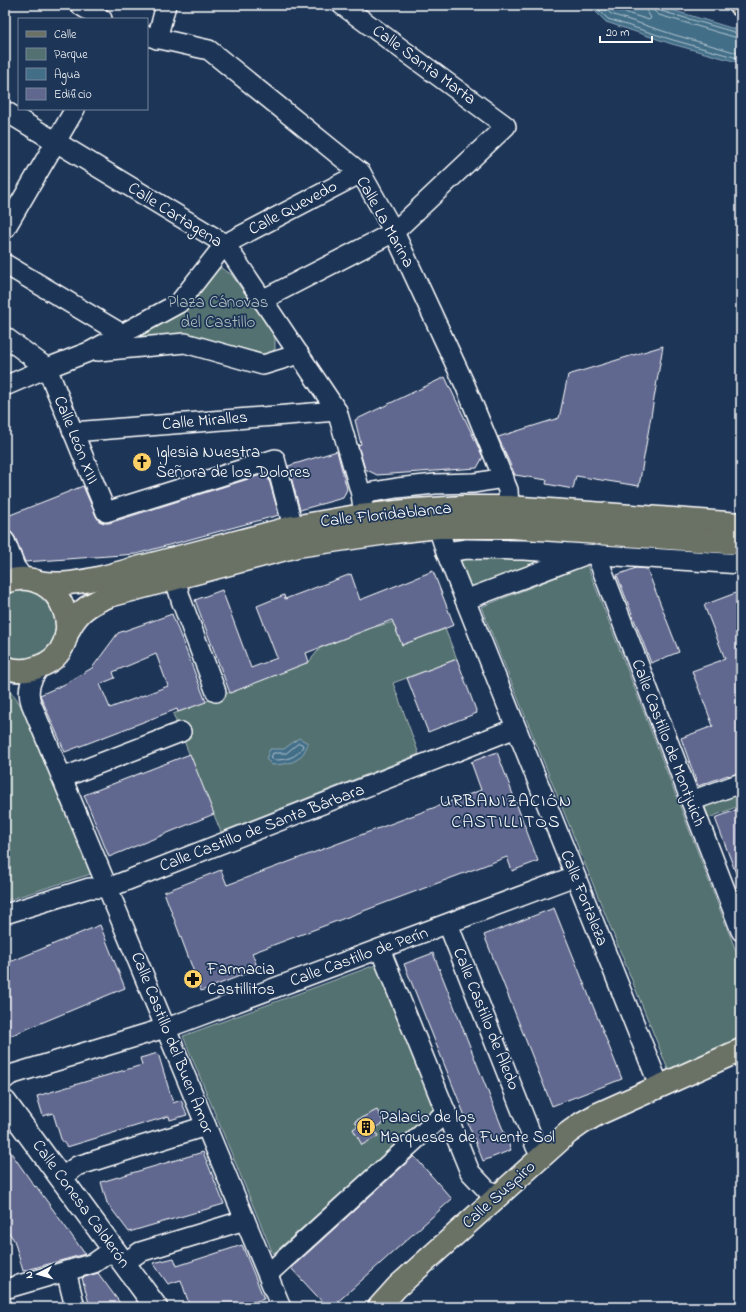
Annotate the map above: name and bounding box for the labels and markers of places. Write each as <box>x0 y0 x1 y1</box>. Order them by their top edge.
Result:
place label: Iglesia Nuestra Señora de los Dolores <box>156 440 311 485</box>
church icon: Iglesia Nuestra Señora de los Dolores <box>131 451 153 473</box>
place label: Farmacia Castillitos <box>206 957 275 1002</box>
pharmacy icon: Farmacia Castillitos <box>182 968 204 990</box>
place label: Palacio de los Marqueses de Fuente Sol <box>380 1105 555 1150</box>
building icon: Palacio de los Marqueses de Fuente Sol <box>355 1116 377 1138</box>

